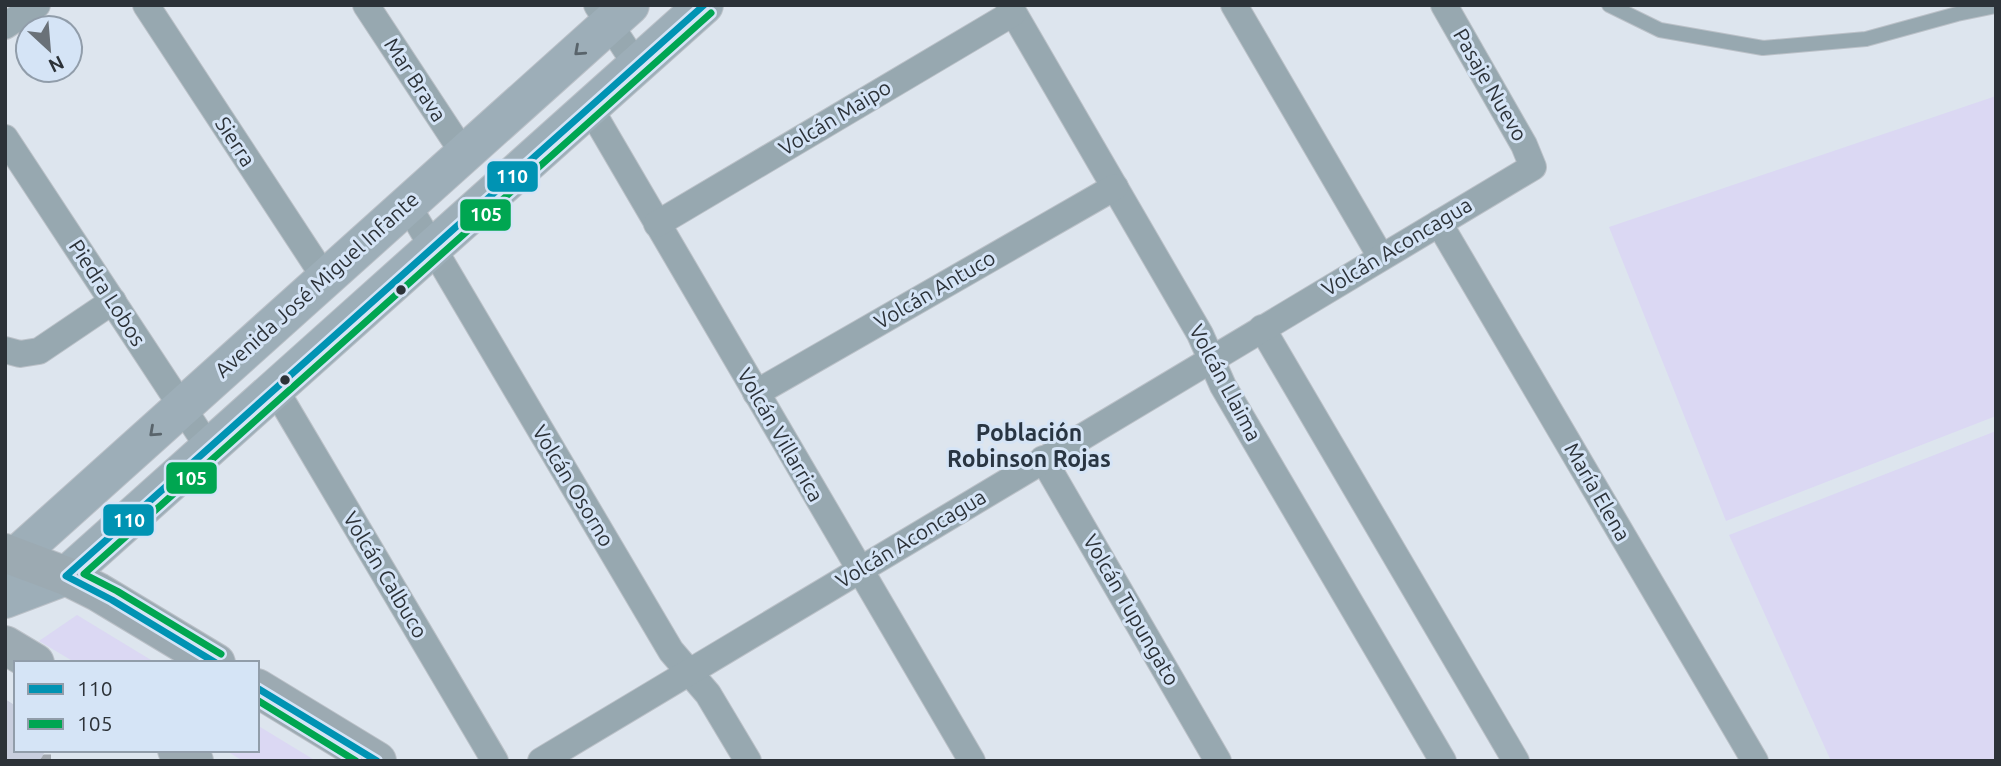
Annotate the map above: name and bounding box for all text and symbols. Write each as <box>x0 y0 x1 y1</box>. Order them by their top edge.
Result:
north arrow <box>14 14 84 84</box>
street label: Pasaje Nuevo <box>1449 24 1533 145</box>
street label: Mar Brava <box>380 33 452 126</box>
one-way arrow <box>574 43 587 55</box>
text: N <box>45 51 68 77</box>
street label: Volcán Maipo <box>774 74 895 160</box>
street label: Sierra <box>211 112 261 171</box>
line badge: 110 <box>486 160 539 193</box>
text: 110 <box>496 165 528 187</box>
street label: Avenida José Miguel Infante <box>210 186 423 382</box>
street label: Volcán Aconcagua <box>1317 192 1476 300</box>
line badge: 105 <box>459 198 512 232</box>
text: 105 <box>470 203 502 225</box>
street label: Piedra Lobos <box>65 235 151 350</box>
street label: Volcán Antuco <box>870 245 999 333</box>
unlabelled marker <box>394 283 408 297</box>
street label: Volcán Llaima <box>1185 320 1267 445</box>
street label: Volcán Villarrica <box>733 363 829 506</box>
unlabelled marker <box>278 373 292 387</box>
street label: Volcán Osorno <box>528 420 620 551</box>
district label: Población Robinson Rojas <box>947 420 1111 471</box>
one-way arrow <box>149 423 162 436</box>
street label: María Elena <box>1560 438 1636 545</box>
line badge: 105 <box>165 461 218 495</box>
text: 105 <box>175 467 207 489</box>
street label: Volcán Aconcagua <box>831 484 990 592</box>
line badge: 110 <box>102 503 155 537</box>
street label: Volcán Calbuco <box>339 507 433 642</box>
text: 110 <box>113 509 145 531</box>
street label: Volcán Tupungato <box>1079 530 1185 689</box>
legend <box>14 661 259 752</box>
text: 110 <box>77 676 113 700</box>
text: 105 <box>77 711 113 735</box>

